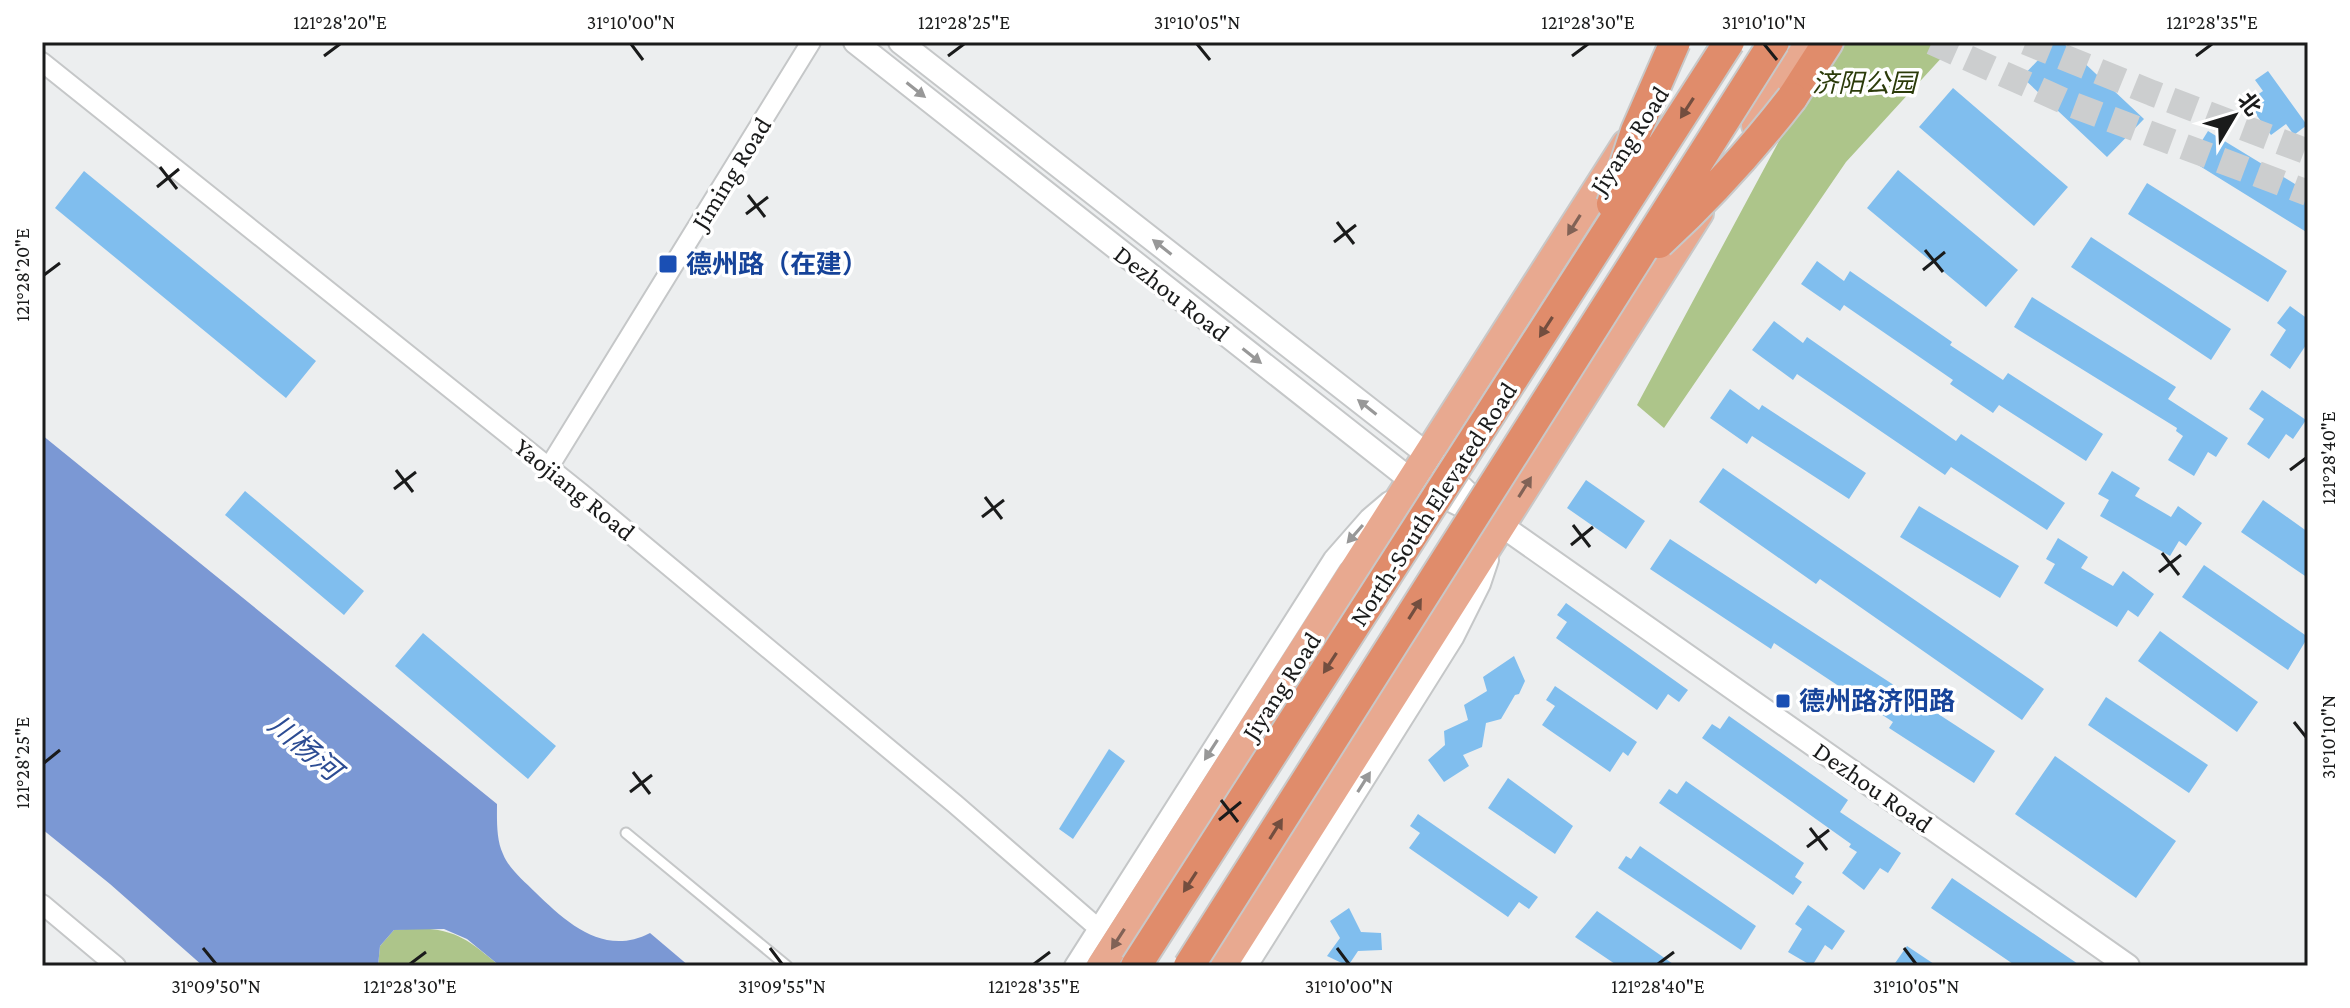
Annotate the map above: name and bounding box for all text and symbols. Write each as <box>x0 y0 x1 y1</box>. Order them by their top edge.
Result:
text: 121°28'20"E <box>293 11 387 33</box>
text: 31°10'00"N <box>587 11 675 33</box>
text: 121°28'25"E <box>918 11 1010 33</box>
text: 31°10'05"N <box>1154 11 1240 33</box>
text: 121°28'30"E <box>1541 11 1635 33</box>
text: 31°10'10"N <box>1722 11 1806 33</box>
text: 121°28'35"E <box>2166 11 2258 33</box>
park label: 济阳公园 <box>1812 69 1920 98</box>
north arrow <box>2194 76 2274 156</box>
street label: Jiyang Road <box>1583 81 1675 201</box>
one-way arrow <box>906 82 926 98</box>
text: 北 <box>2233 88 2266 120</box>
one-way arrow <box>1679 97 1694 118</box>
street label: Jiming Road <box>685 112 777 236</box>
one-way arrow <box>1566 215 1581 236</box>
text: 121°28'20"E <box>11 228 33 322</box>
street label: Dezhou Road <box>1108 239 1235 347</box>
one-way arrow <box>1152 239 1172 255</box>
place label: 德州路（在建） <box>686 250 868 279</box>
marker: 德州路（在建） <box>657 253 679 275</box>
one-way arrow <box>1539 316 1554 337</box>
one-way arrow <box>1242 347 1262 363</box>
street label: North-South Elevated Road <box>1344 377 1523 632</box>
one-way arrow <box>1357 399 1377 416</box>
text: 121°28'40"E <box>2317 411 2339 505</box>
street label: Yaojiang Road <box>509 432 641 547</box>
one-way arrow <box>1518 476 1532 498</box>
one-way arrow <box>1347 524 1365 543</box>
one-way arrow <box>1407 598 1421 620</box>
street label: Jiyang Road <box>1235 627 1327 747</box>
one-way arrow <box>1323 653 1338 674</box>
place label: 德州路济阳路 <box>1799 687 1955 716</box>
marker: 德州路济阳路 <box>1774 692 1792 710</box>
text: 31°10'10"N <box>2317 695 2339 779</box>
water label: 川杨河 <box>263 709 351 789</box>
text: 121°28'25"E <box>11 717 33 809</box>
street label: Dezhou Road <box>1808 736 1938 839</box>
one-way arrow <box>1205 739 1219 761</box>
one-way arrow <box>1357 771 1372 792</box>
one-way arrow <box>1268 818 1282 840</box>
one-way arrow <box>1184 871 1198 893</box>
one-way arrow <box>1111 929 1126 950</box>
text: 31°09'50"N <box>171 975 261 997</box>
text: 121°28'30"E <box>363 975 457 997</box>
text: 31°09'55"N <box>738 975 826 997</box>
text: 121°28'35"E <box>988 975 1080 997</box>
text: 31°10'00"N <box>1305 975 1393 997</box>
text: 121°28'40"E <box>1611 975 1705 997</box>
text: 31°10'05"N <box>1873 975 1959 997</box>

